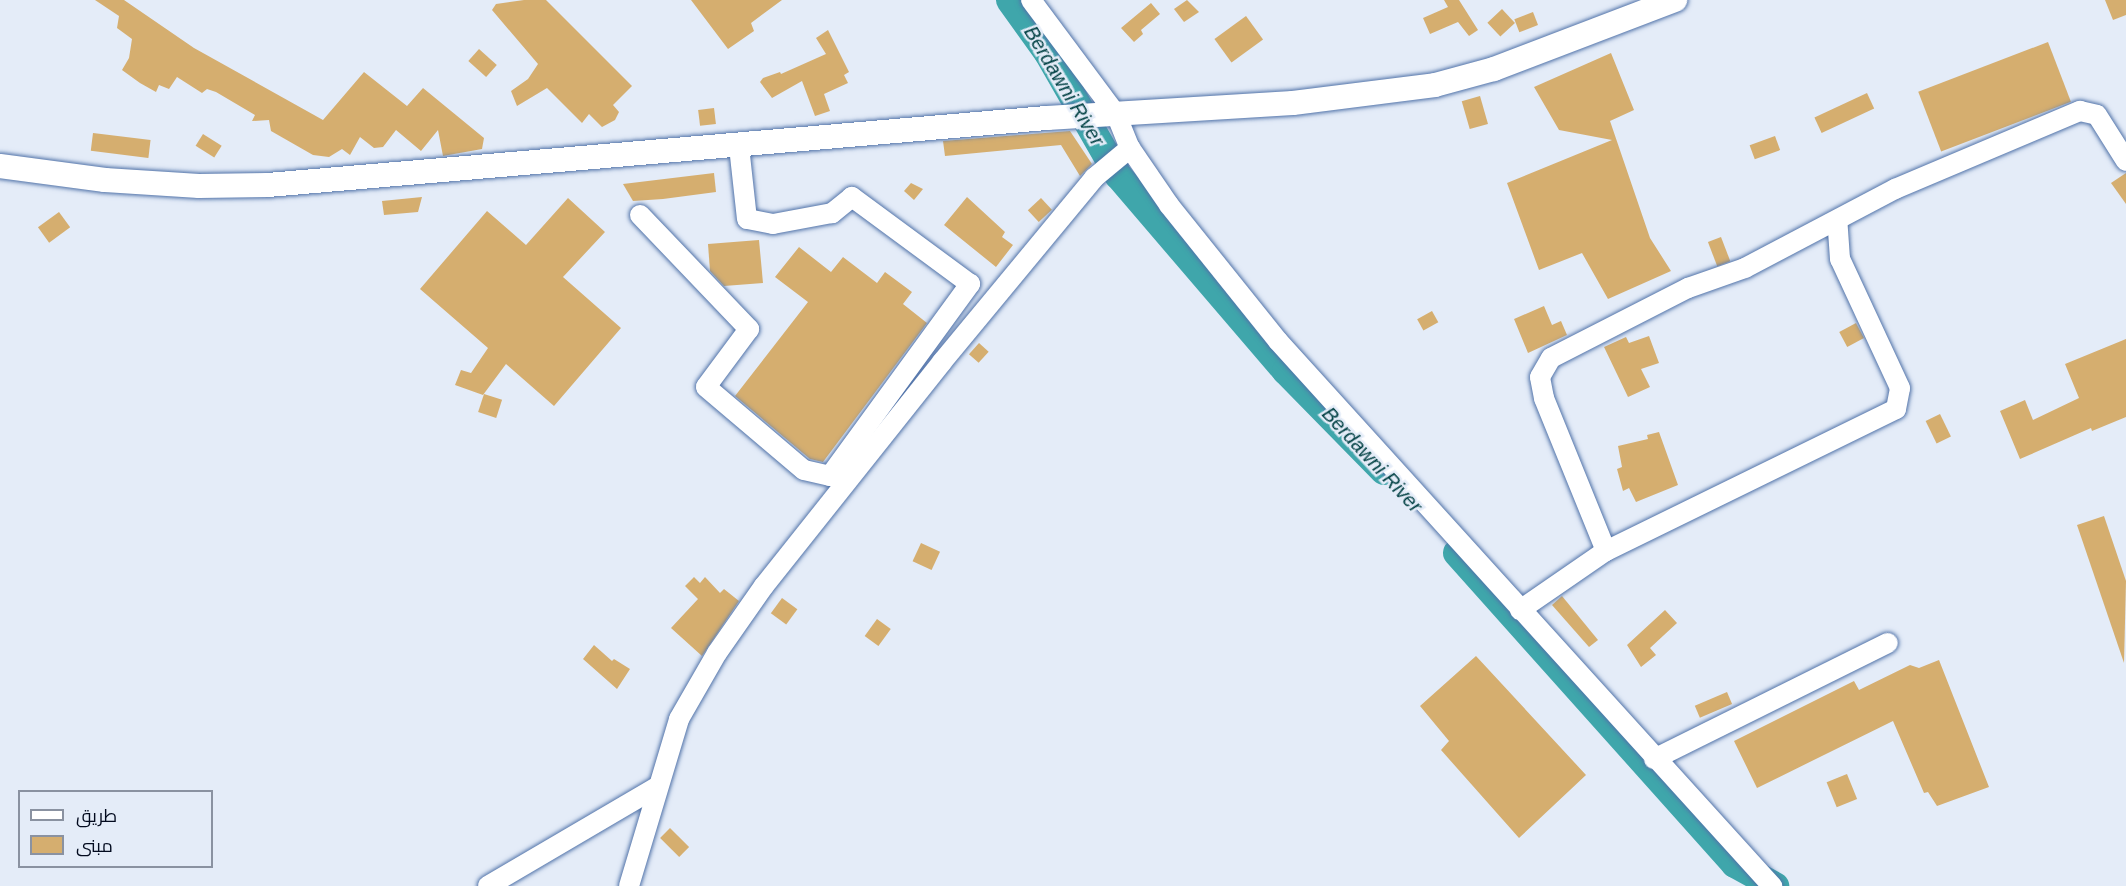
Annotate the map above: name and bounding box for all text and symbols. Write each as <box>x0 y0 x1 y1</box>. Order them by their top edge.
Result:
water label: Berdawni River <box>1019 22 1109 150</box>
water label: Berdawni River <box>1317 402 1427 518</box>
legend <box>18 790 213 868</box>
text: طريق <box>76 806 117 826</box>
text: مبنى <box>76 836 113 856</box>

